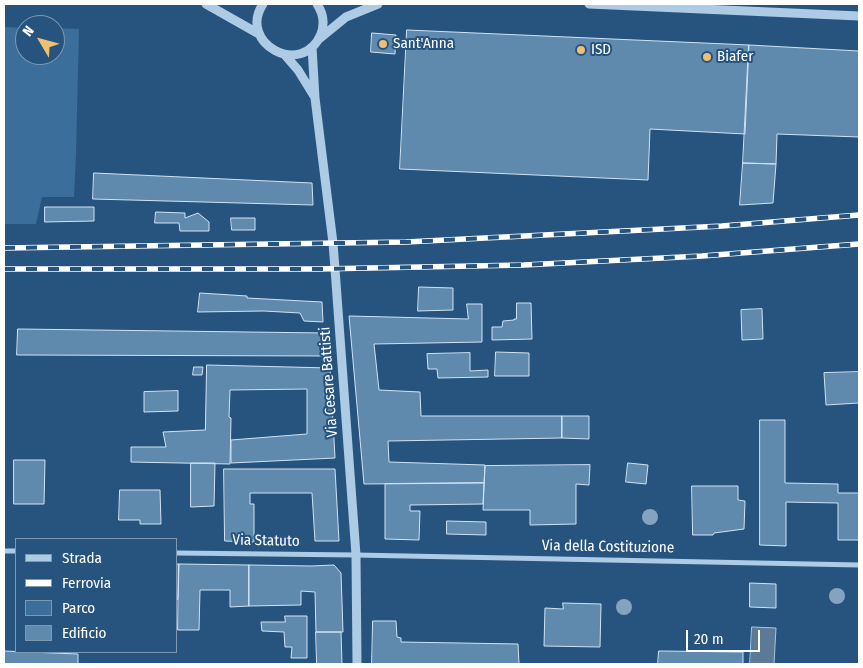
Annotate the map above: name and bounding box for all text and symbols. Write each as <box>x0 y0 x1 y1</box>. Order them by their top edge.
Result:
north arrow <box>15 15 65 65</box>
text: N <box>19 23 38 40</box>
place label: Sant'Anna <box>393 35 454 53</box>
marker: Sant'Anna <box>377 38 389 50</box>
place label: ISD <box>591 41 611 59</box>
marker: ISD <box>575 44 587 56</box>
place label: Biafer <box>717 48 753 66</box>
marker: Biafer <box>701 51 713 63</box>
street label: Via Cesare Battisti <box>316 326 342 438</box>
street label: Via Statuto <box>232 531 300 551</box>
street label: Via della Costituzione <box>542 537 674 557</box>
legend <box>15 538 178 653</box>
text: Strada <box>62 549 102 567</box>
text: Ferrovia <box>62 574 111 592</box>
text: Parco <box>62 599 95 617</box>
scale bar <box>688 620 762 652</box>
text: Edificio <box>62 624 107 642</box>
text: 20 m <box>694 630 724 648</box>

